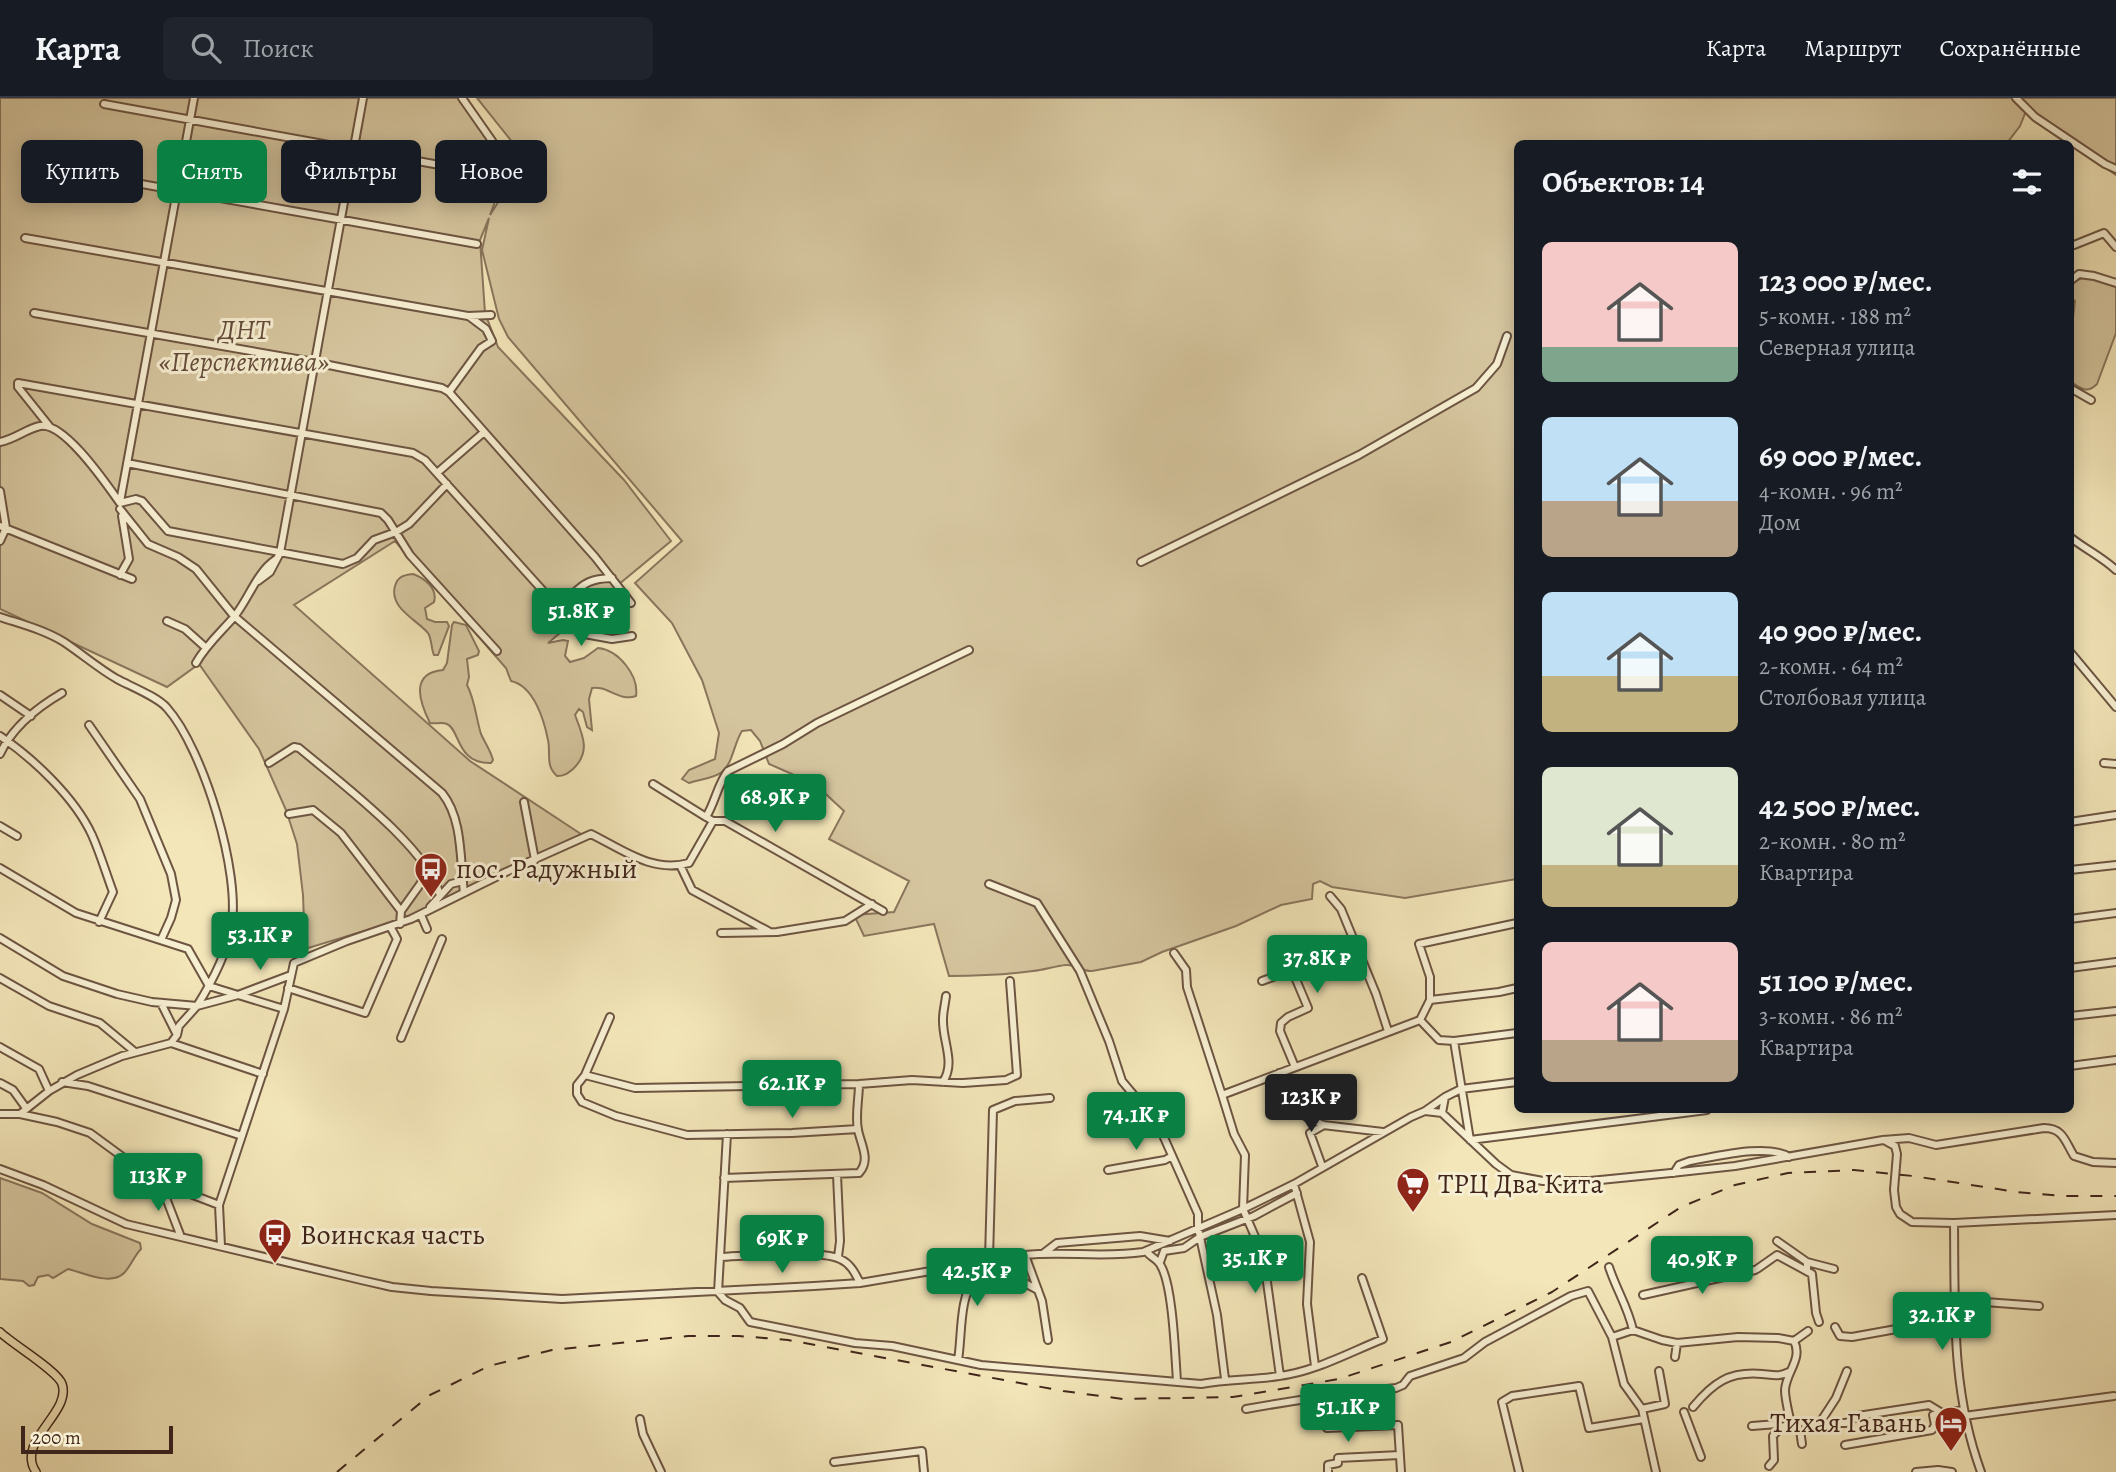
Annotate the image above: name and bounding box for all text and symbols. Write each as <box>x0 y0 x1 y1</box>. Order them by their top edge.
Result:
search box <box>163 17 653 80</box>
text: Карта <box>35 26 121 71</box>
icon: search <box>187 29 225 67</box>
text: Поиск <box>243 31 314 66</box>
text: Карта <box>1706 32 1766 64</box>
text: Маршрут <box>1804 32 1902 64</box>
text: Сохранённые <box>1940 32 2081 64</box>
chip: Купить <box>21 140 143 203</box>
chip: Снять <box>157 140 267 203</box>
chip: Фильтры <box>281 140 421 203</box>
chip: Новое <box>435 140 547 203</box>
text: Объектов: 14 <box>1542 162 1704 202</box>
icon: filters <box>2008 163 2046 201</box>
text: 123 000 ₽/мес. <box>1759 261 1933 301</box>
icon: home <box>1598 270 1682 354</box>
text: 5-комн. · 188 m² <box>1759 301 1911 332</box>
park label: ДНТ «Перспектива» <box>159 311 329 381</box>
text: Северная улица <box>1759 332 1915 363</box>
text: 69 000 ₽/мес. <box>1759 436 1922 476</box>
icon: home <box>1598 445 1682 529</box>
text: 4-комн. · 96 m² <box>1759 476 1903 507</box>
text: Дом <box>1759 507 1801 538</box>
pin: 51.8K ₽ <box>516 588 646 648</box>
text: 51.8K ₽ <box>548 595 614 626</box>
text: 40 900 ₽/мес. <box>1759 611 1923 651</box>
icon: home <box>1598 620 1682 704</box>
text: 2-комн. · 64 m² <box>1759 651 1903 682</box>
text: Столбовая улица <box>1759 682 1926 713</box>
pin: 68.9K ₽ <box>710 774 840 834</box>
text: 68.9K ₽ <box>740 781 810 812</box>
text: 42 500 ₽/мес. <box>1759 786 1921 826</box>
icon: home <box>1598 795 1682 879</box>
text: 2-комн. · 80 m² <box>1759 826 1905 857</box>
bus stop icon: пос. Радужный <box>412 850 450 899</box>
place label: пос. Радужный <box>456 850 638 888</box>
text: Квартира <box>1759 857 1854 888</box>
pin: 53.1K ₽ <box>195 912 325 972</box>
text: 53.1K ₽ <box>227 919 293 950</box>
pin: 37.8K ₽ <box>1252 936 1382 995</box>
text: 37.8K ₽ <box>1283 942 1351 973</box>
text: 51 100 ₽/мес. <box>1759 961 1914 1001</box>
icon: home <box>1598 970 1682 1054</box>
text: 3-комн. · 86 m² <box>1759 1001 1902 1032</box>
text: Квартира <box>1759 1032 1854 1063</box>
pin: 62.1K ₽ <box>727 1060 857 1120</box>
text: 62.1K ₽ <box>758 1067 826 1098</box>
pin: 123K ₽ <box>1254 1074 1368 1134</box>
text: 123K ₽ <box>1281 1081 1341 1112</box>
pin: 74.1K ₽ <box>1071 1093 1201 1152</box>
text: 74.1K ₽ <box>1103 1099 1169 1130</box>
pin: 113K ₽ <box>101 1154 215 1213</box>
text: 113K ₽ <box>129 1160 187 1191</box>
supermarket icon: ТРЦ Два Кита <box>1394 1165 1432 1214</box>
place label: ТРЦ Два Кита <box>1438 1165 1604 1203</box>
bus stop icon: Воинская часть <box>256 1216 294 1265</box>
place label: Воинская часть <box>300 1216 485 1254</box>
pin: 69K ₽ <box>733 1216 831 1275</box>
text: 69K ₽ <box>756 1222 808 1253</box>
pin: 35.1K ₽ <box>1190 1236 1320 1295</box>
pin: 40.9K ₽ <box>1637 1236 1767 1296</box>
text: 35.1K ₽ <box>1222 1242 1288 1273</box>
text: 40.9K ₽ <box>1667 1243 1737 1274</box>
pin: 42.5K ₽ <box>912 1248 1042 1308</box>
text: 42.5K ₽ <box>943 1255 1011 1286</box>
pin: 32.1K ₽ <box>1877 1292 2007 1352</box>
text: 32.1K ₽ <box>1909 1299 1975 1330</box>
pin: 51.1K ₽ <box>1283 1384 1413 1444</box>
text: 51.1K ₽ <box>1316 1391 1380 1422</box>
place label: Тихая Гавань <box>1770 1404 1926 1442</box>
hotel icon: Тихая Гавань <box>1932 1404 1970 1453</box>
scale bar <box>21 1423 173 1455</box>
text: 200 m <box>32 1425 81 1451</box>

